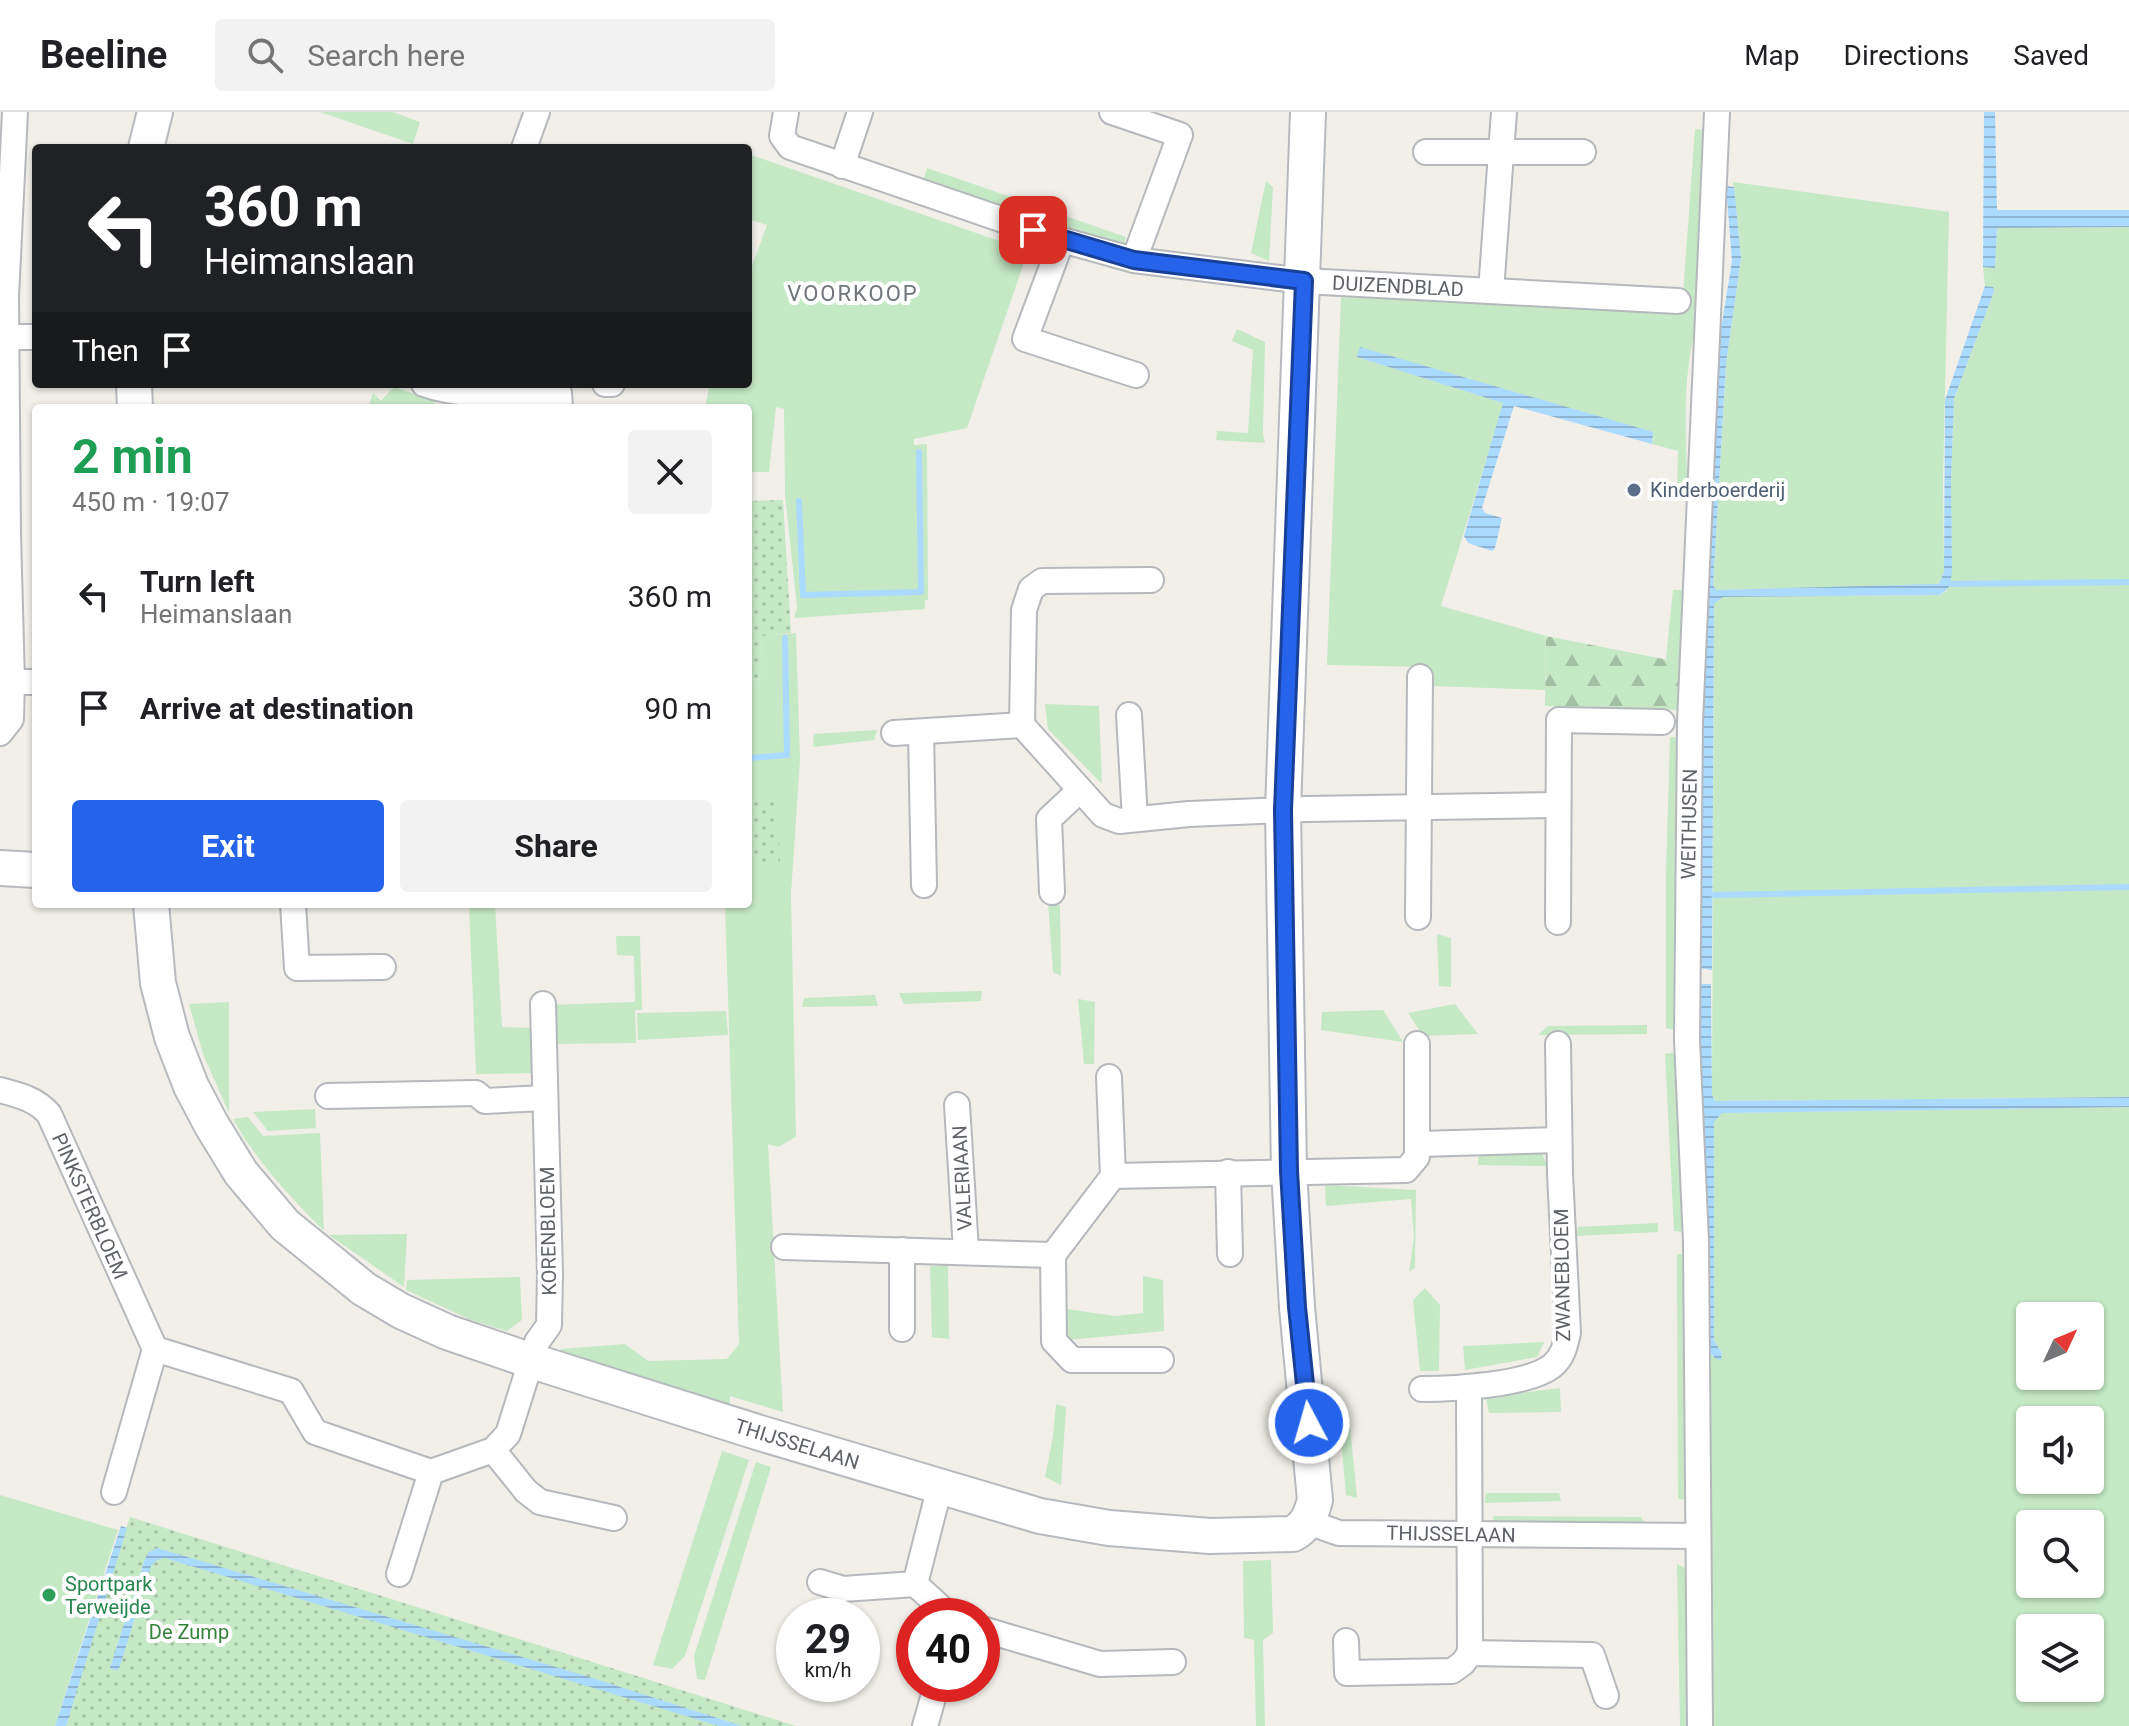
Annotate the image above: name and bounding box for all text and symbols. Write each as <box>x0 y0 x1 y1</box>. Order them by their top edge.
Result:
search box <box>215 19 775 91</box>
text: Beeline <box>40 33 167 77</box>
icon: search <box>243 33 287 77</box>
text: Search here <box>307 38 465 73</box>
text: Map <box>1744 39 1800 72</box>
text: Directions <box>1844 39 1969 72</box>
text: Saved <box>2013 39 2089 72</box>
text: 360 m <box>204 174 363 240</box>
icon: left <box>72 176 176 280</box>
pin <box>999 196 1067 264</box>
icon: arrive <box>1011 208 1055 252</box>
text: Heimanslaan <box>204 241 415 283</box>
street label: DUIZENDBLAD <box>1332 271 1464 301</box>
district label: VOORKOOP <box>787 281 919 306</box>
icon: arrive <box>155 328 199 372</box>
text: Then <box>72 333 139 368</box>
text: 2 min <box>72 428 193 485</box>
button: close <box>628 430 712 514</box>
place label: Kinderboerderij <box>1650 478 1785 502</box>
marker: Kinderboerderij <box>1625 481 1643 499</box>
text: 450 m · 19:07 <box>72 487 230 517</box>
text: Turn left <box>140 564 255 599</box>
icon: left <box>72 574 116 618</box>
text: 360 m <box>628 579 712 614</box>
text: Heimanslaan <box>140 599 292 629</box>
icon: arrive <box>72 686 116 730</box>
text: Arrive at destination <box>140 691 414 726</box>
text: 90 m <box>645 691 712 726</box>
street label: WEITHUSEN <box>1676 768 1702 880</box>
button: Exit <box>72 800 384 892</box>
button: Share <box>400 800 712 892</box>
street label: VALERIAAN <box>947 1125 977 1231</box>
street label: PINKSTERBLOEM <box>47 1129 133 1283</box>
street label: KORENBLOEM <box>535 1166 561 1296</box>
street label: ZWANEBLOEM <box>1549 1208 1575 1342</box>
north arrow <box>2016 1302 2104 1390</box>
map controls <box>2016 1302 2104 1702</box>
position arrow <box>1267 1381 1351 1465</box>
button: sound <box>2016 1406 2104 1494</box>
street label: THIJSSELAAN <box>732 1414 862 1474</box>
button: search <box>2016 1510 2104 1598</box>
street label: THIJSSELAAN <box>1386 1521 1516 1547</box>
place label: Sportpark Terweijde <box>65 1572 153 1619</box>
marker: Sportpark Terweijde <box>40 1586 58 1604</box>
speed limit sign: 40 <box>896 1598 1000 1702</box>
button: layers <box>2016 1614 2104 1702</box>
text: 29 <box>805 1616 851 1663</box>
park label: De Zump <box>149 1620 229 1644</box>
text: km/h <box>805 1658 851 1682</box>

